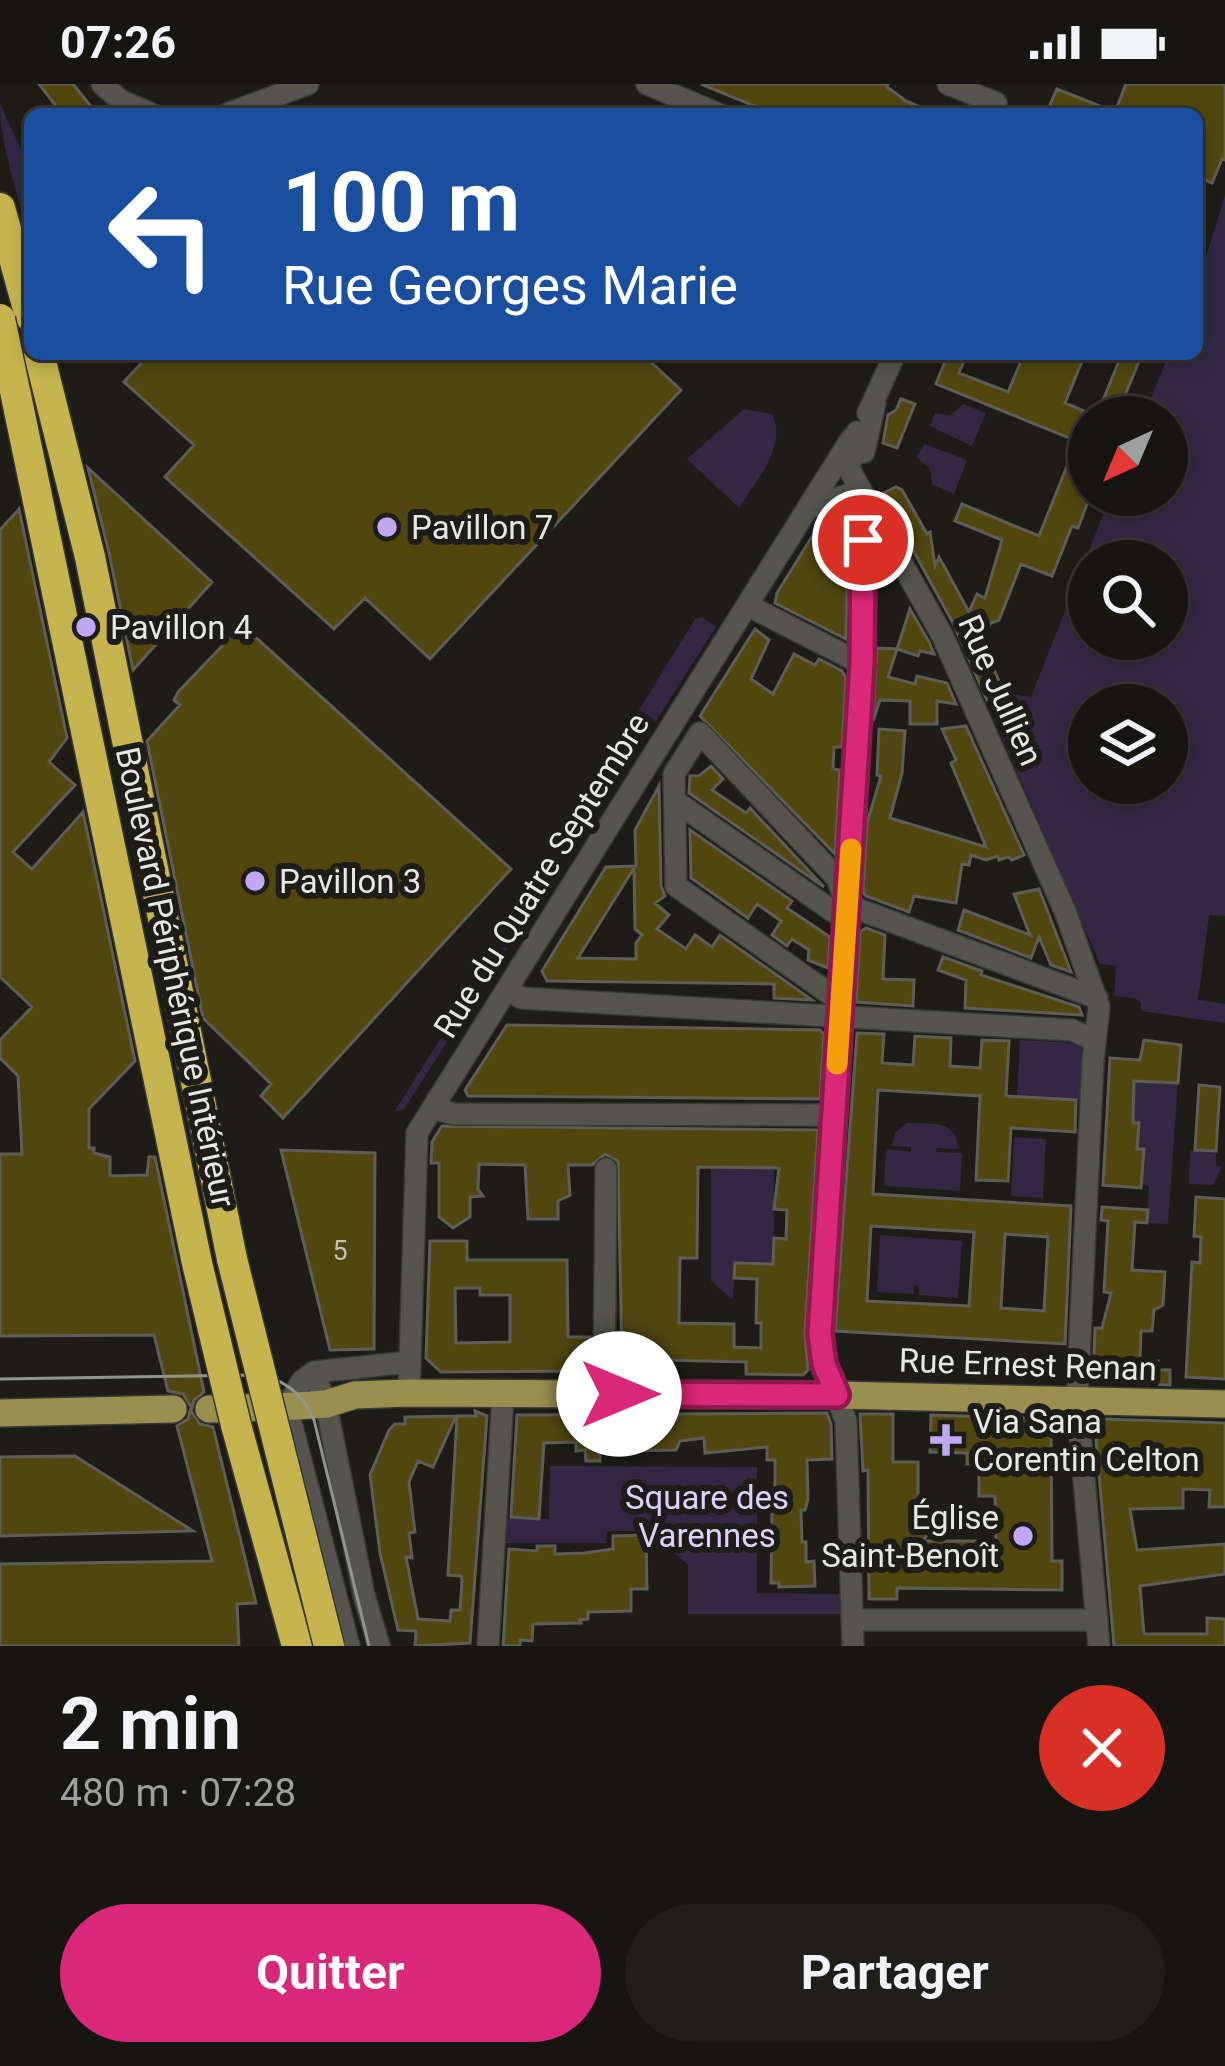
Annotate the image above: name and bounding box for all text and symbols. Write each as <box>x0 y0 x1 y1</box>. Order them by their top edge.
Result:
text: 07:26 <box>60 16 176 69</box>
text: 100 m <box>282 153 520 252</box>
icon: left <box>84 156 240 312</box>
text: Rue Georges Marie <box>282 254 738 317</box>
north arrow <box>1068 396 1188 516</box>
map controls <box>1068 396 1188 804</box>
pin <box>812 489 914 591</box>
icon: arrive <box>830 507 896 573</box>
place label: Pavillon 7 <box>411 508 553 547</box>
marker: Pavillon 7 <box>374 514 400 540</box>
button: search <box>1068 540 1188 660</box>
place label: Pavillon 4 <box>110 608 252 647</box>
street label: Rue Jullien <box>950 609 1051 771</box>
marker: Pavillon 4 <box>73 614 99 640</box>
button: layers <box>1068 684 1188 804</box>
street label: Rue du Quatre Septembre <box>425 706 657 1045</box>
street label: Boulevard Périphérique Intérieur <box>108 744 243 1211</box>
place label: Pavillon 3 <box>279 862 421 901</box>
marker: Pavillon 3 <box>242 868 268 894</box>
house number: 5 <box>332 1235 348 1267</box>
position arrow <box>556 1331 682 1457</box>
street label: Rue Ernest Renan <box>898 1341 1158 1388</box>
place label: Via Sana Corentin Celton <box>973 1402 1200 1479</box>
marker: Via Sana Corentin Celton <box>930 1424 962 1456</box>
park label: Square des Varennes <box>625 1478 789 1555</box>
place label: Église Saint-Benoît <box>821 1498 999 1575</box>
marker: Église Saint-Benoît <box>1010 1523 1036 1549</box>
text: 2 min <box>60 1682 241 1767</box>
button: close <box>1039 1685 1165 1811</box>
text: 480 m · 07:28 <box>60 1770 296 1816</box>
button: Quitter <box>60 1904 601 2042</box>
button: Partager <box>625 1904 1165 2042</box>

